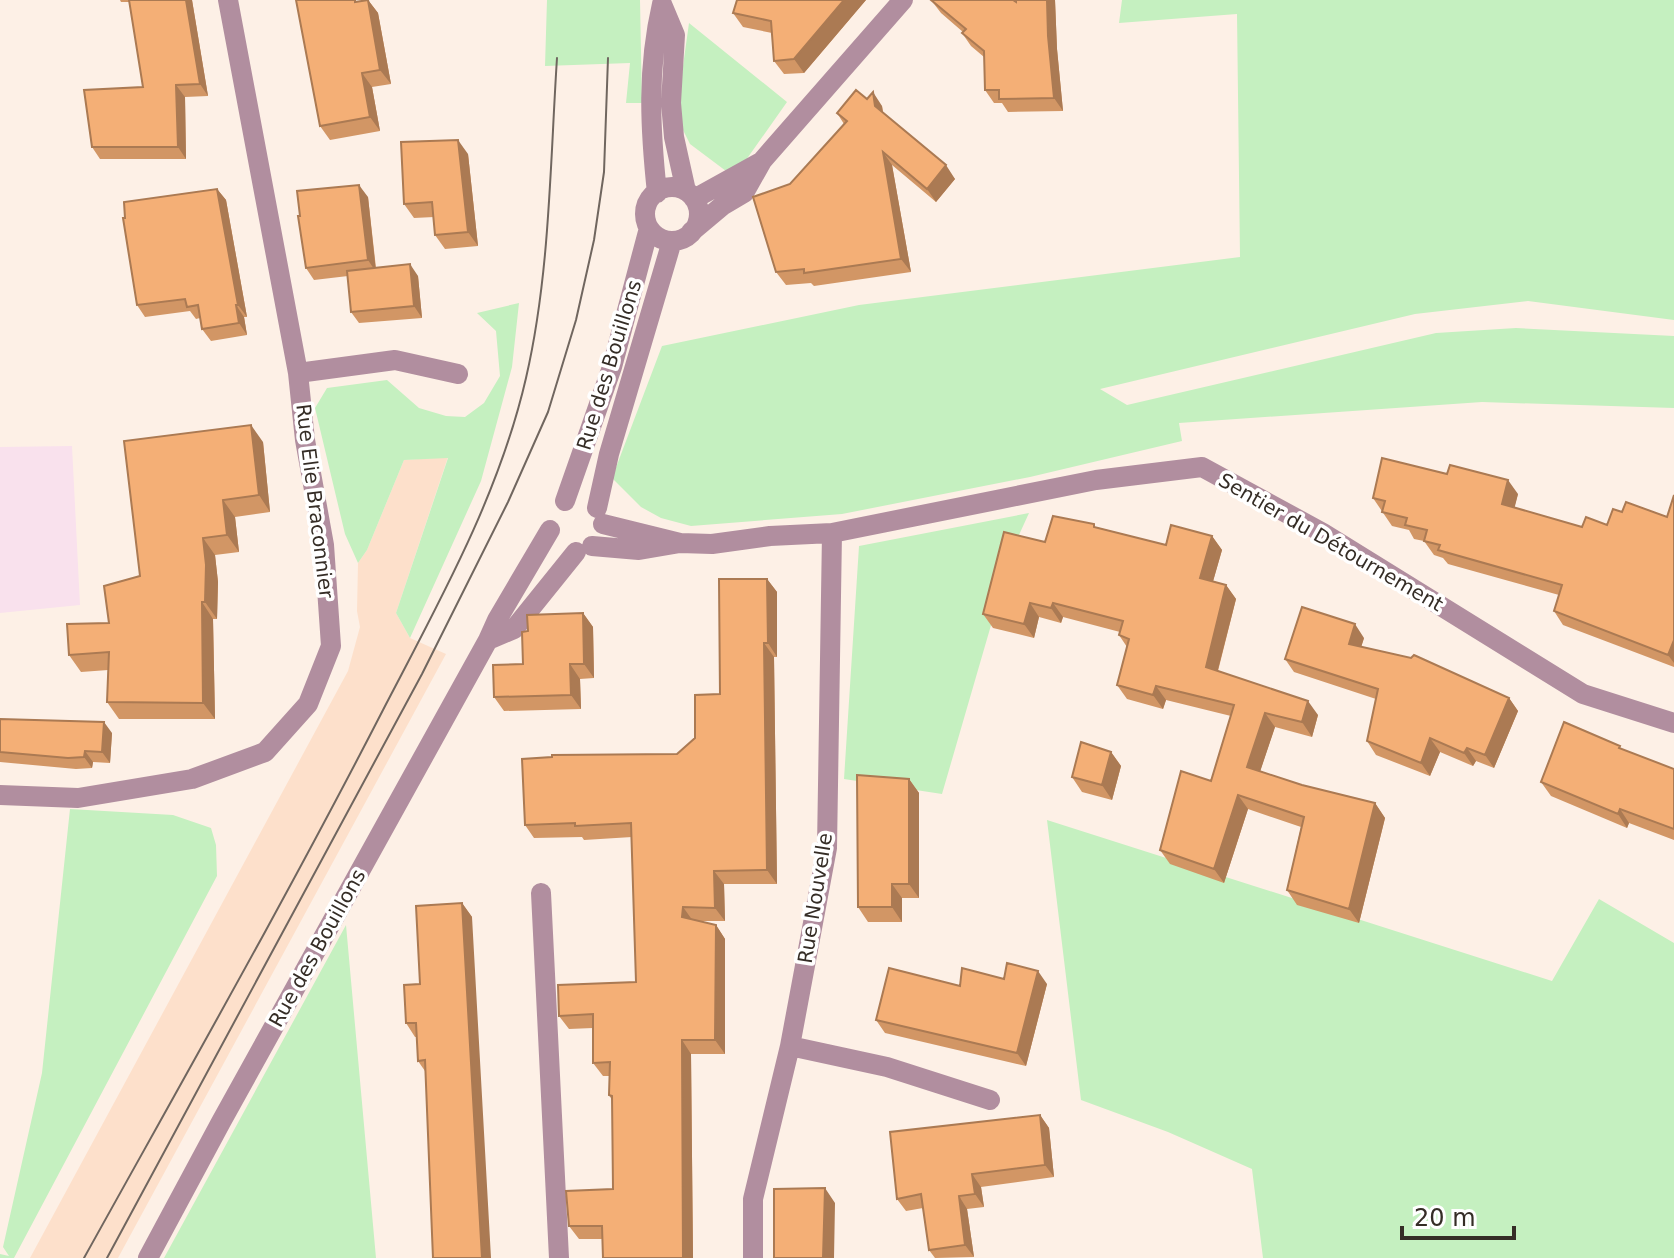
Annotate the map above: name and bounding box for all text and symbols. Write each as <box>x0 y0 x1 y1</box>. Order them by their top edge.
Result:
street label: Rue des Bouillons <box>572 277 646 453</box>
street label: Rue Elie Braconnier <box>291 402 339 600</box>
street label: Sentier du Détournement <box>1214 468 1448 616</box>
street label: Rue Nouvelle <box>793 831 837 965</box>
street label: Rue des Bouillons <box>264 865 370 1031</box>
scale bar <box>1402 1190 1514 1240</box>
text: 20 m <box>1414 1204 1476 1232</box>

